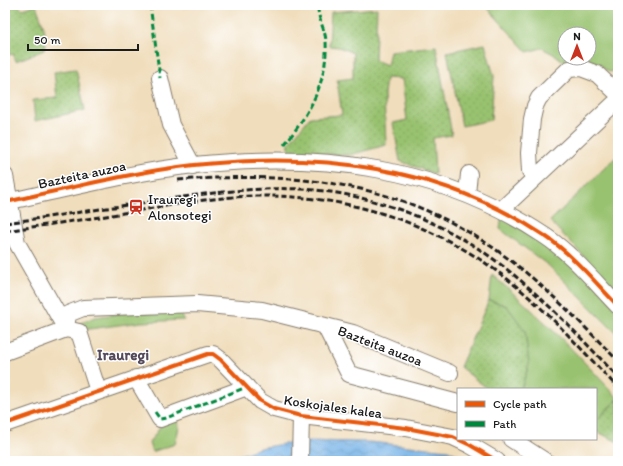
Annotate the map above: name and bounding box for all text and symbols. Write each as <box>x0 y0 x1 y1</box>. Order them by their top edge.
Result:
scale bar <box>28 26 138 52</box>
north arrow <box>557 26 597 66</box>
text: N <box>573 30 581 43</box>
text: 50 m <box>34 33 60 47</box>
street label: Bazteita auzoa <box>37 157 127 193</box>
place label: Irauregi Alonsotegi <box>148 191 212 224</box>
station icon: Irauregi Alonsotegi <box>127 198 145 216</box>
street label: Bazteita auzoa <box>335 322 425 370</box>
district label: Irauregi <box>97 346 149 365</box>
legend <box>457 388 597 440</box>
street label: Koskojales kalea <box>283 392 384 422</box>
text: Cycle path <box>493 397 547 411</box>
text: Path <box>493 417 516 431</box>

